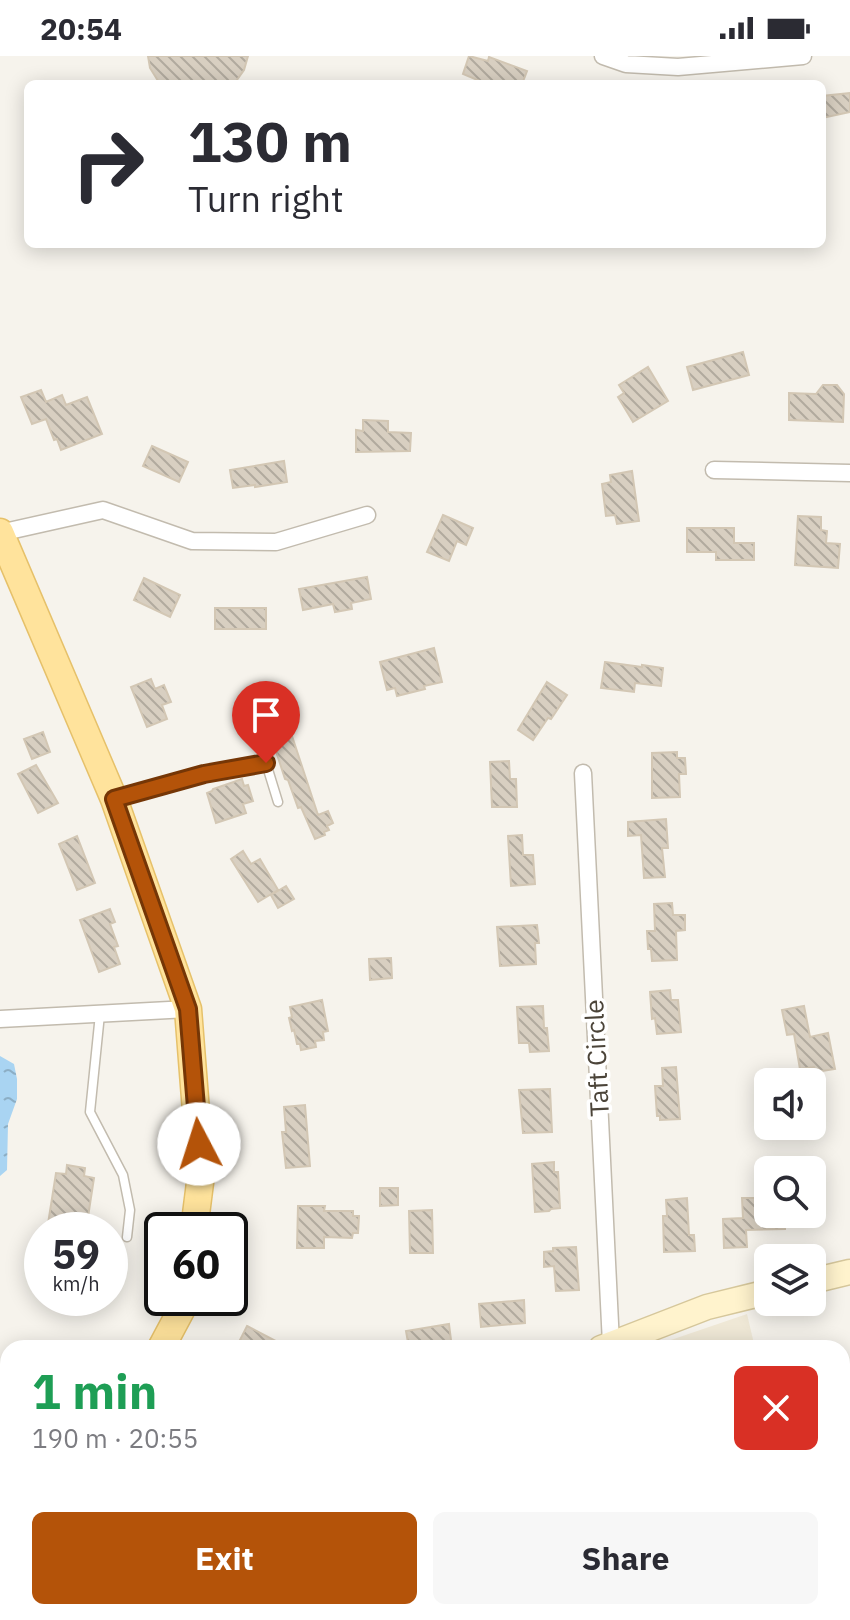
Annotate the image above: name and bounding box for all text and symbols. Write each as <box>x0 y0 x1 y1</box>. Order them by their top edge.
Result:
text: 20:54 <box>40 9 122 48</box>
text: 130 m <box>188 105 352 177</box>
icon: right <box>56 112 160 216</box>
text: Turn right <box>188 175 344 222</box>
pin <box>232 681 300 763</box>
icon: arrive <box>244 693 288 737</box>
street label: Taft Circle <box>576 999 616 1117</box>
map controls <box>754 1068 826 1316</box>
button: sound <box>754 1068 826 1140</box>
position arrow <box>157 1102 241 1186</box>
button: search <box>754 1156 826 1228</box>
speed limit sign: 60 <box>144 1212 248 1316</box>
text: 59 <box>52 1228 100 1280</box>
button: layers <box>754 1244 826 1316</box>
text: km/h <box>52 1270 100 1297</box>
text: 1 min <box>32 1360 157 1422</box>
button: close <box>734 1366 818 1450</box>
text: 190 m · 20:55 <box>32 1421 198 1455</box>
button: Exit <box>32 1512 417 1604</box>
button: Share <box>433 1512 818 1604</box>

